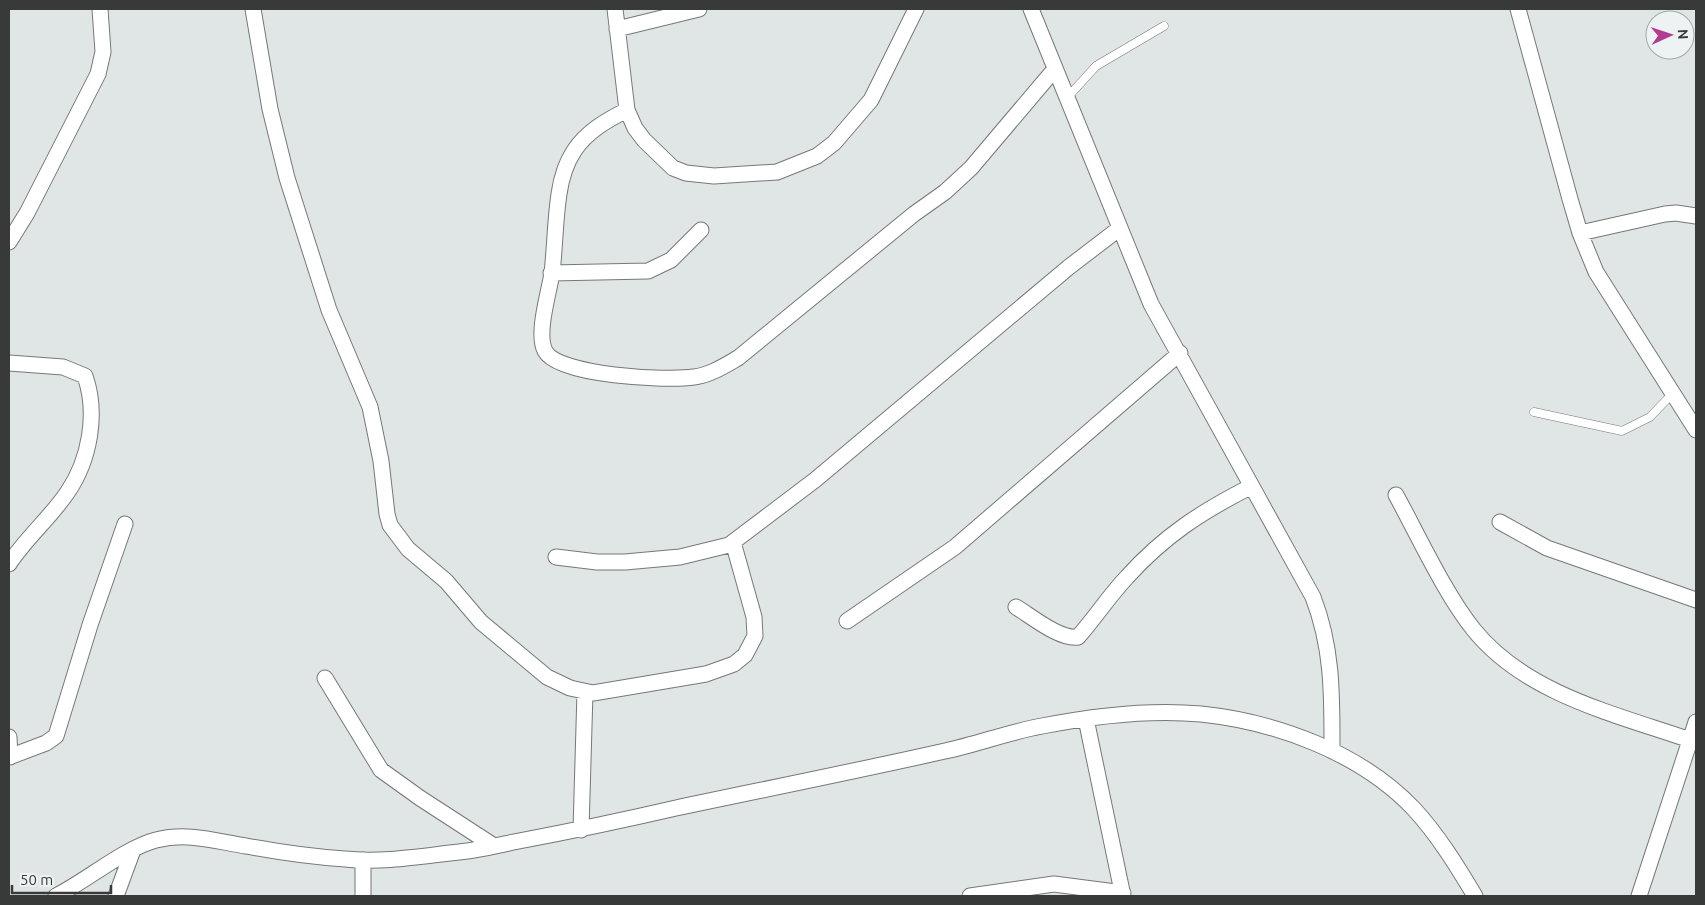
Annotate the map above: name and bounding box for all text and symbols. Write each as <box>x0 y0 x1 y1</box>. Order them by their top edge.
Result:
north arrow <box>1645 10 1695 60</box>
text: N <box>1675 29 1691 40</box>
scale bar <box>12 862 111 894</box>
text: 50 m <box>20 871 53 888</box>

